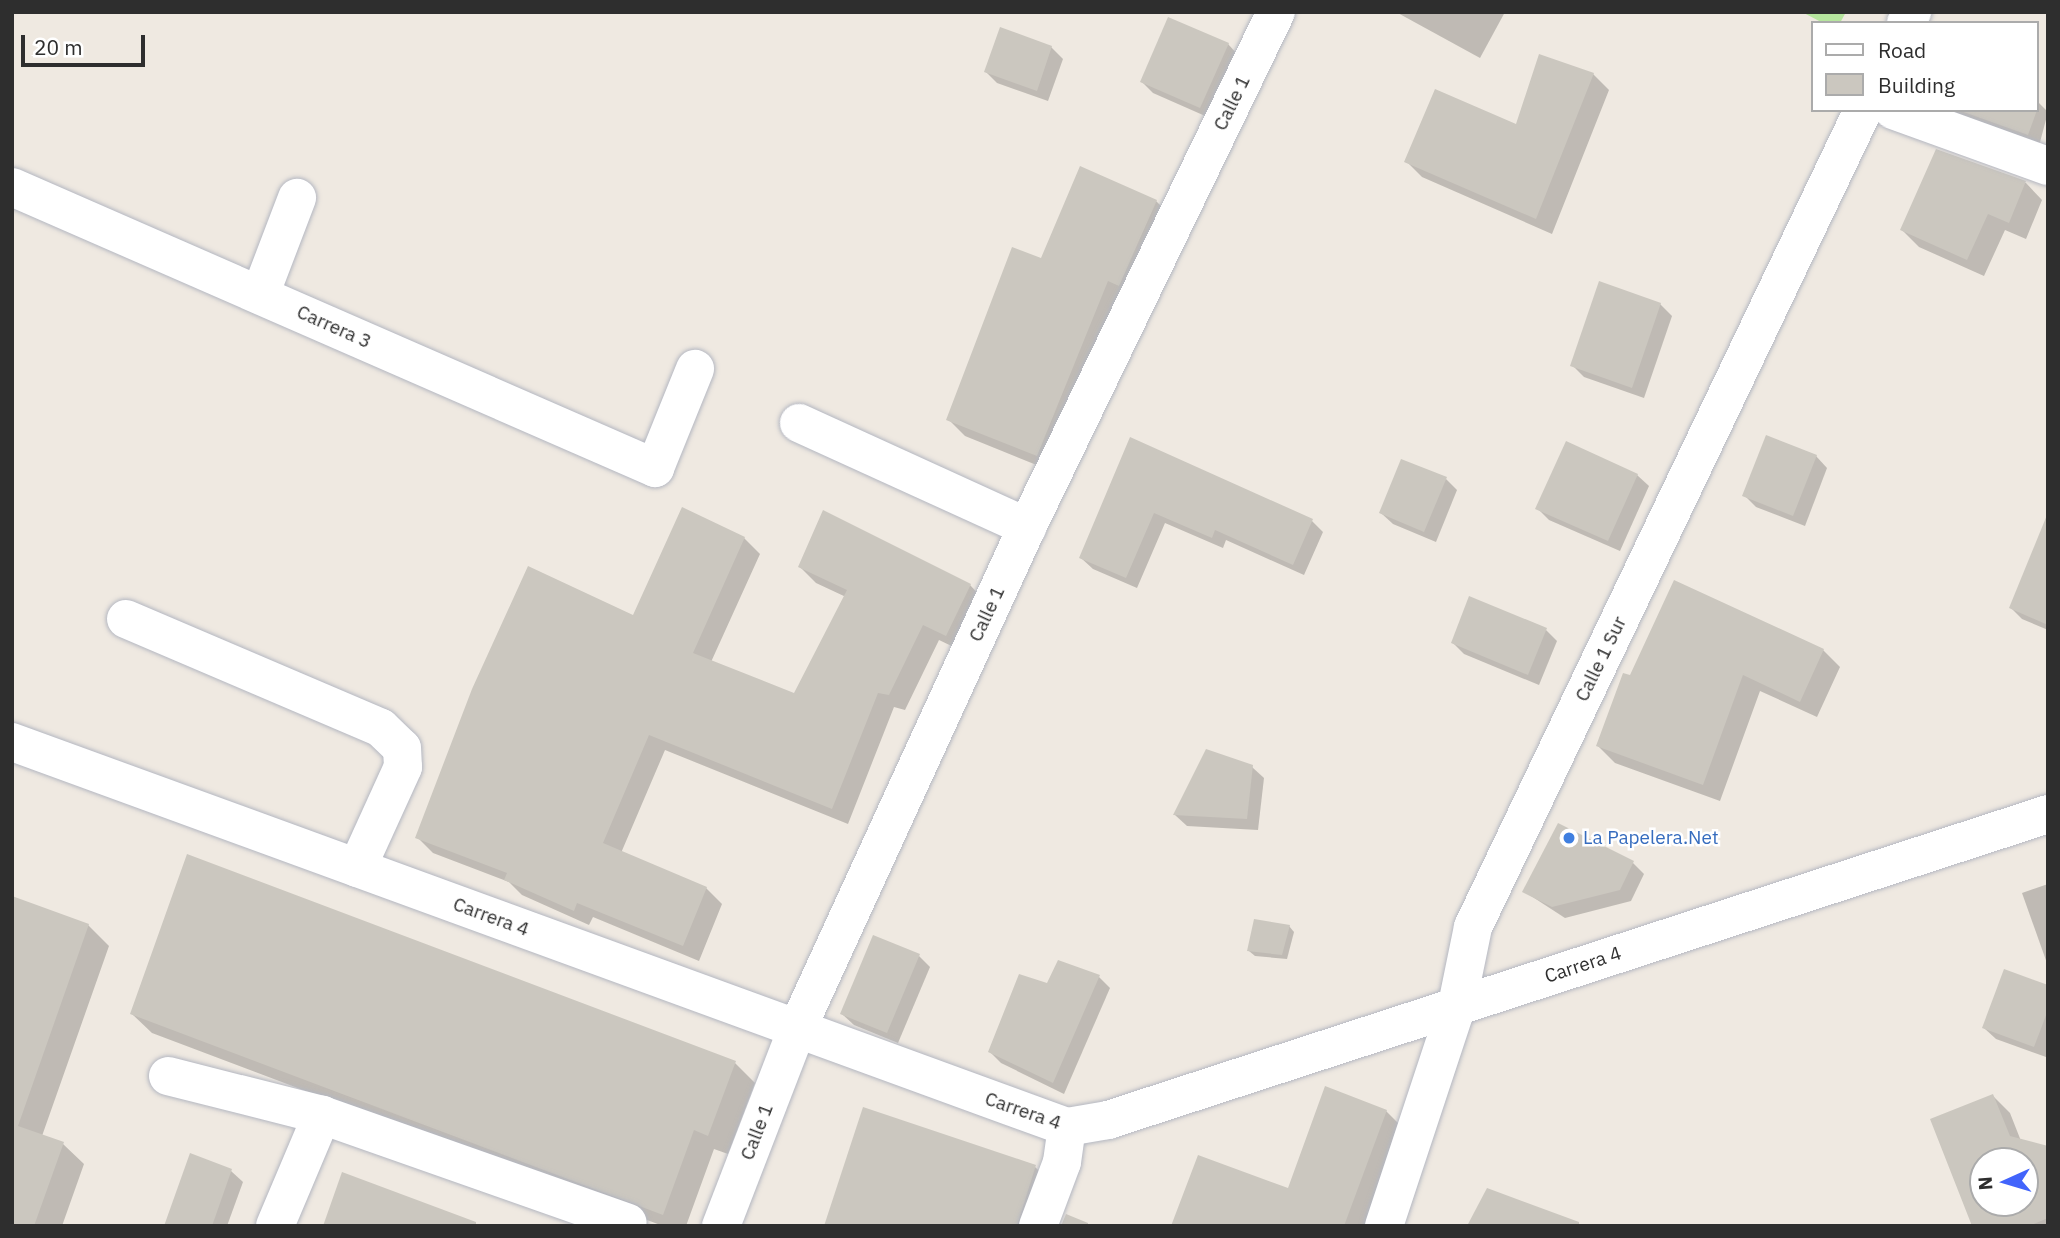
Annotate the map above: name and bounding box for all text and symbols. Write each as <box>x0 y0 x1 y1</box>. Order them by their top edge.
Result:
scale bar <box>24 21 149 65</box>
legend <box>1812 21 2039 112</box>
text: 20 m <box>34 33 83 61</box>
text: Road <box>1878 36 1926 64</box>
text: Building <box>1878 71 1955 99</box>
street label: Calle 1 <box>1209 72 1255 134</box>
street label: Carrera 3 <box>293 300 375 354</box>
street label: Calle 1 <box>964 583 1010 645</box>
street label: Calle 1 Sur <box>1571 613 1631 705</box>
place label: La Papelera.Net <box>1583 827 1719 849</box>
marker: La Papelera.Net <box>1561 830 1577 846</box>
street label: Carrera 4 <box>450 893 532 941</box>
street label: Carrera 4 <box>1542 942 1624 988</box>
street label: Carrera 4 <box>982 1087 1064 1135</box>
street label: Calle 1 <box>736 1101 778 1163</box>
north arrow <box>1969 1147 2039 1217</box>
text: N <box>1973 1176 1997 1191</box>

